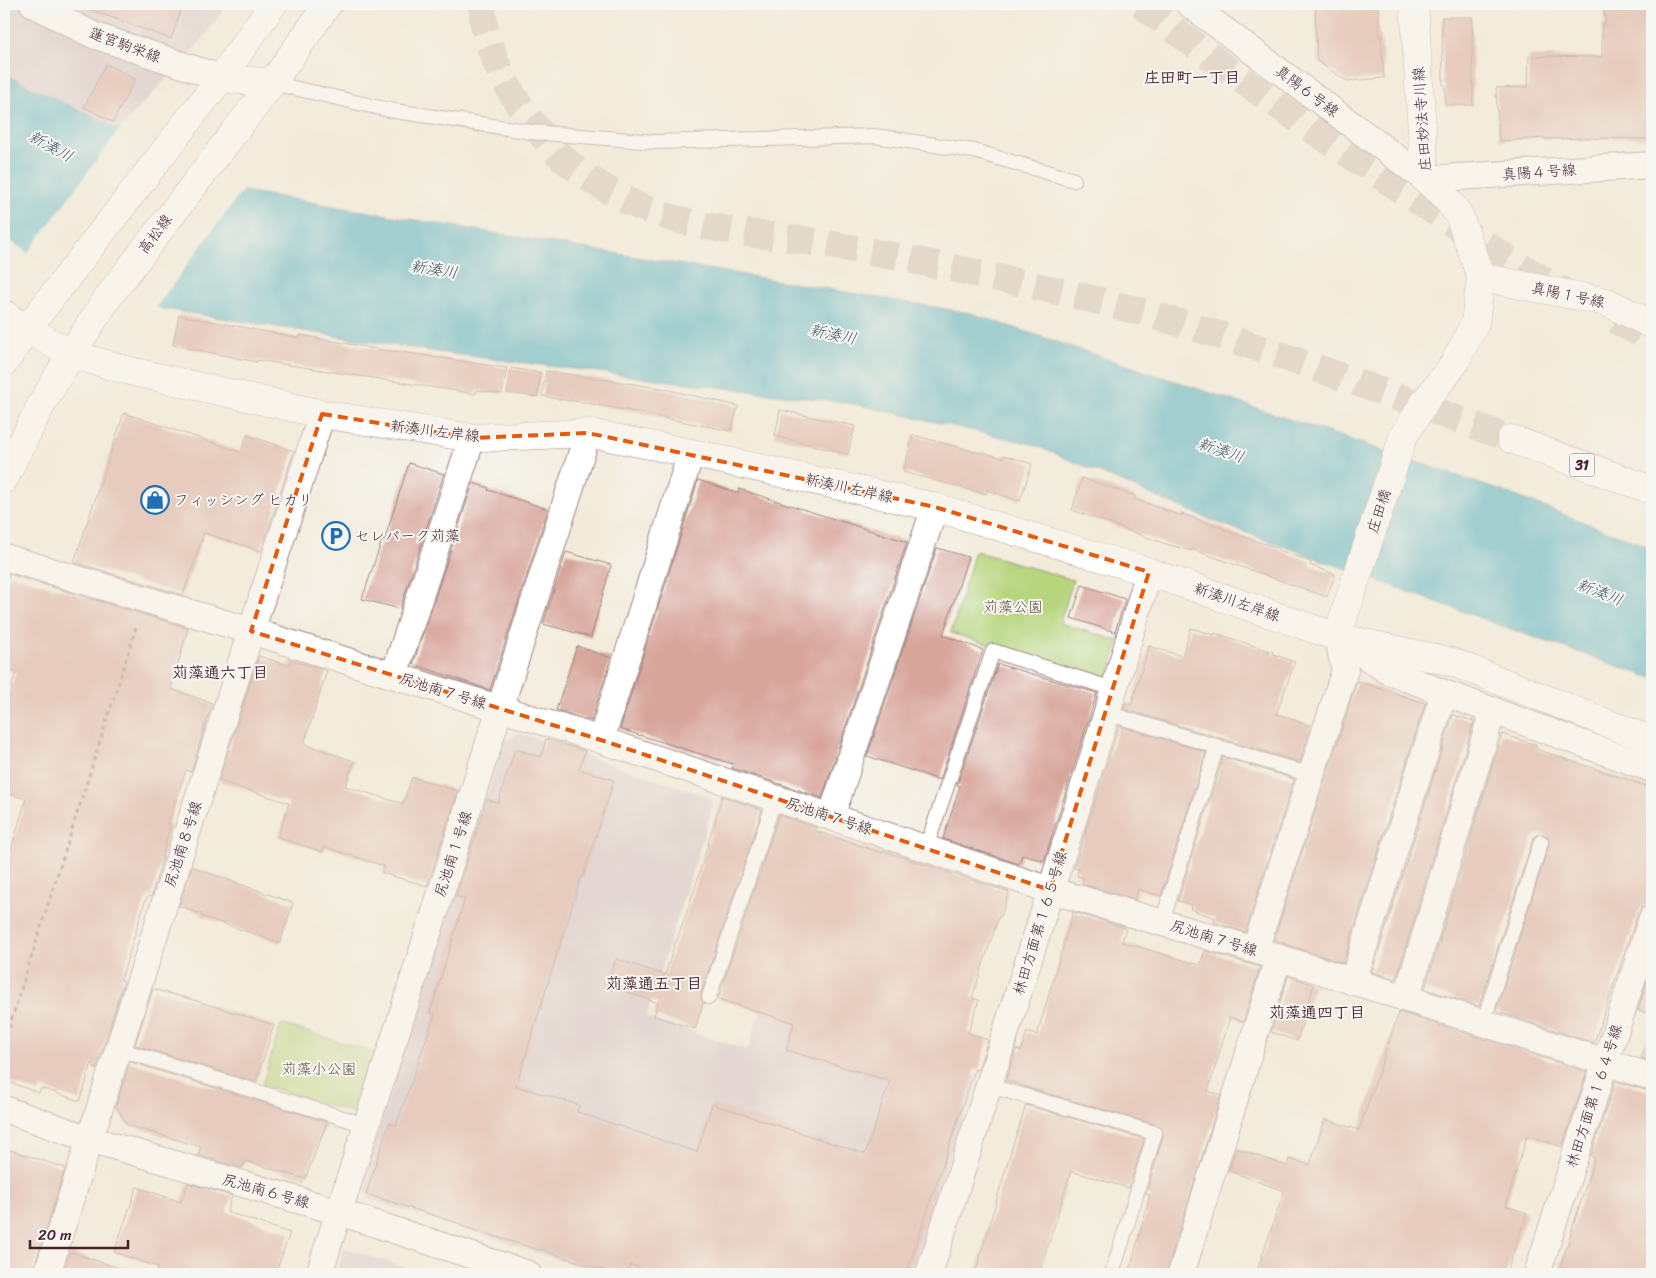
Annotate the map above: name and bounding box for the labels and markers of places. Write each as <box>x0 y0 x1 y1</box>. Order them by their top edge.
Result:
shop icon: フィッシング ヒカリ <box>140 485 170 515</box>
place label: フィッシング ヒカリ <box>174 487 313 513</box>
parking icon: セレパーク苅藻 <box>321 521 351 551</box>
place label: セレパーク苅藻 <box>355 523 460 549</box>

